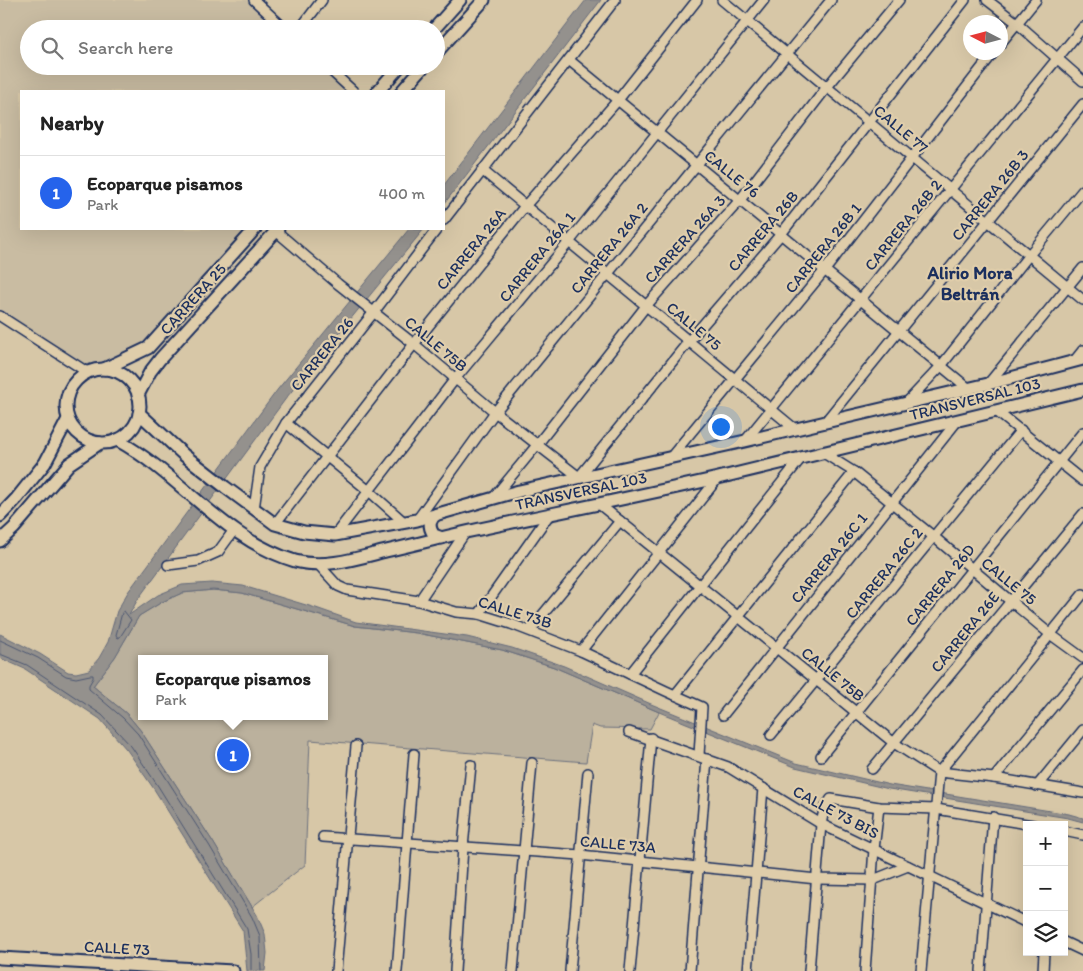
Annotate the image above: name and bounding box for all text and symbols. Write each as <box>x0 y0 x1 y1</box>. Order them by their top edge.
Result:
north arrow <box>963 15 1008 60</box>
search box <box>20 20 445 75</box>
icon: search <box>38 34 66 62</box>
text: Search here <box>78 36 173 59</box>
street label: CALLE 77 <box>870 101 932 157</box>
text: Nearby <box>40 110 104 135</box>
street label: CARRERA 26B 3 <box>947 145 1033 245</box>
street label: CALLE 76 <box>701 146 763 202</box>
text: Ecoparque pisamos <box>87 172 243 195</box>
street label: CARRERA 26B 2 <box>860 175 946 274</box>
text: 1 <box>52 184 60 203</box>
text: 400 m <box>379 184 425 203</box>
street label: CARRERA 26B <box>724 187 802 275</box>
street label: CARRERA 26A 3 <box>640 191 730 287</box>
text: Park <box>87 195 118 214</box>
street label: CARRERA 26A 2 <box>566 198 652 297</box>
street label: CARRERA 26B 1 <box>781 199 866 297</box>
street label: CARRERA 26A <box>432 204 510 294</box>
street label: CARRERA 26A 1 <box>495 207 580 306</box>
street label: CARRERA 25 <box>156 259 230 339</box>
district label: Alirio Mora Beltrán <box>926 262 1013 305</box>
street label: CALLE 75 <box>663 298 725 354</box>
street label: CALLE 75B <box>401 312 471 376</box>
street label: CARRERA 26 <box>286 313 358 395</box>
street label: TRANSVERSAL 103 <box>908 373 1043 424</box>
your location <box>708 414 734 440</box>
street label: TRANSVERSAL 103 <box>513 468 649 514</box>
street label: CARRERA 26C 1 <box>787 508 872 607</box>
street label: CARRERA 26C 2 <box>841 523 927 622</box>
street label: CARRERA 26D <box>901 540 979 630</box>
street label: CALLE 75 <box>978 553 1040 609</box>
street label: CARRERA 26E <box>927 588 1003 676</box>
street label: CALLE 73B <box>476 592 554 632</box>
street label: CALLE 75B <box>798 643 868 705</box>
popup <box>138 655 328 720</box>
text: Ecoparque pisamos <box>155 667 311 690</box>
text: Park <box>155 690 187 709</box>
pin: 1 <box>217 736 249 774</box>
street label: CALLE 73 BIS <box>790 781 882 843</box>
map controls <box>1023 821 1068 956</box>
button: + <box>1023 821 1068 866</box>
street label: CALLE 73A <box>579 831 657 857</box>
button: − <box>1023 866 1068 911</box>
button: layers <box>1023 911 1068 956</box>
street label: CALLE 73 <box>84 937 151 959</box>

